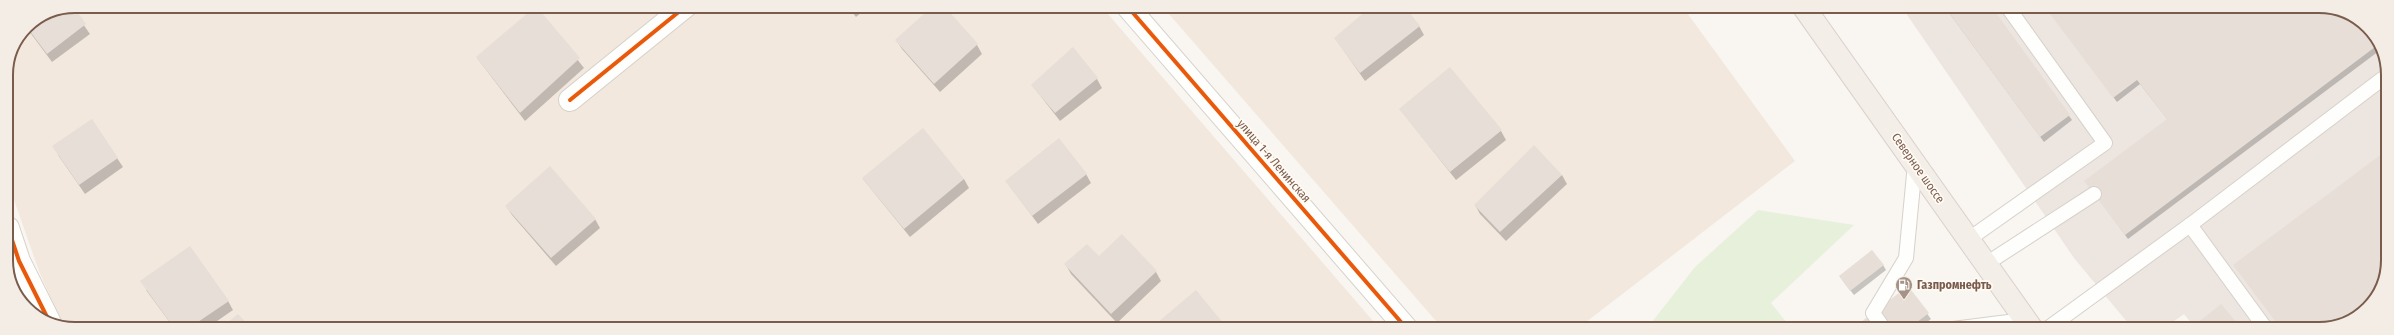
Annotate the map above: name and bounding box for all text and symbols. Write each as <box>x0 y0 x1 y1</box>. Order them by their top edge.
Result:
street label: улица 1-я Ленинская <box>1234 117 1314 205</box>
street label: Северное шоссе <box>1889 130 1947 206</box>
fuel station icon: Газпромнефть <box>1894 275 1914 300</box>
place label: Газпромнефть <box>1917 278 1992 292</box>

